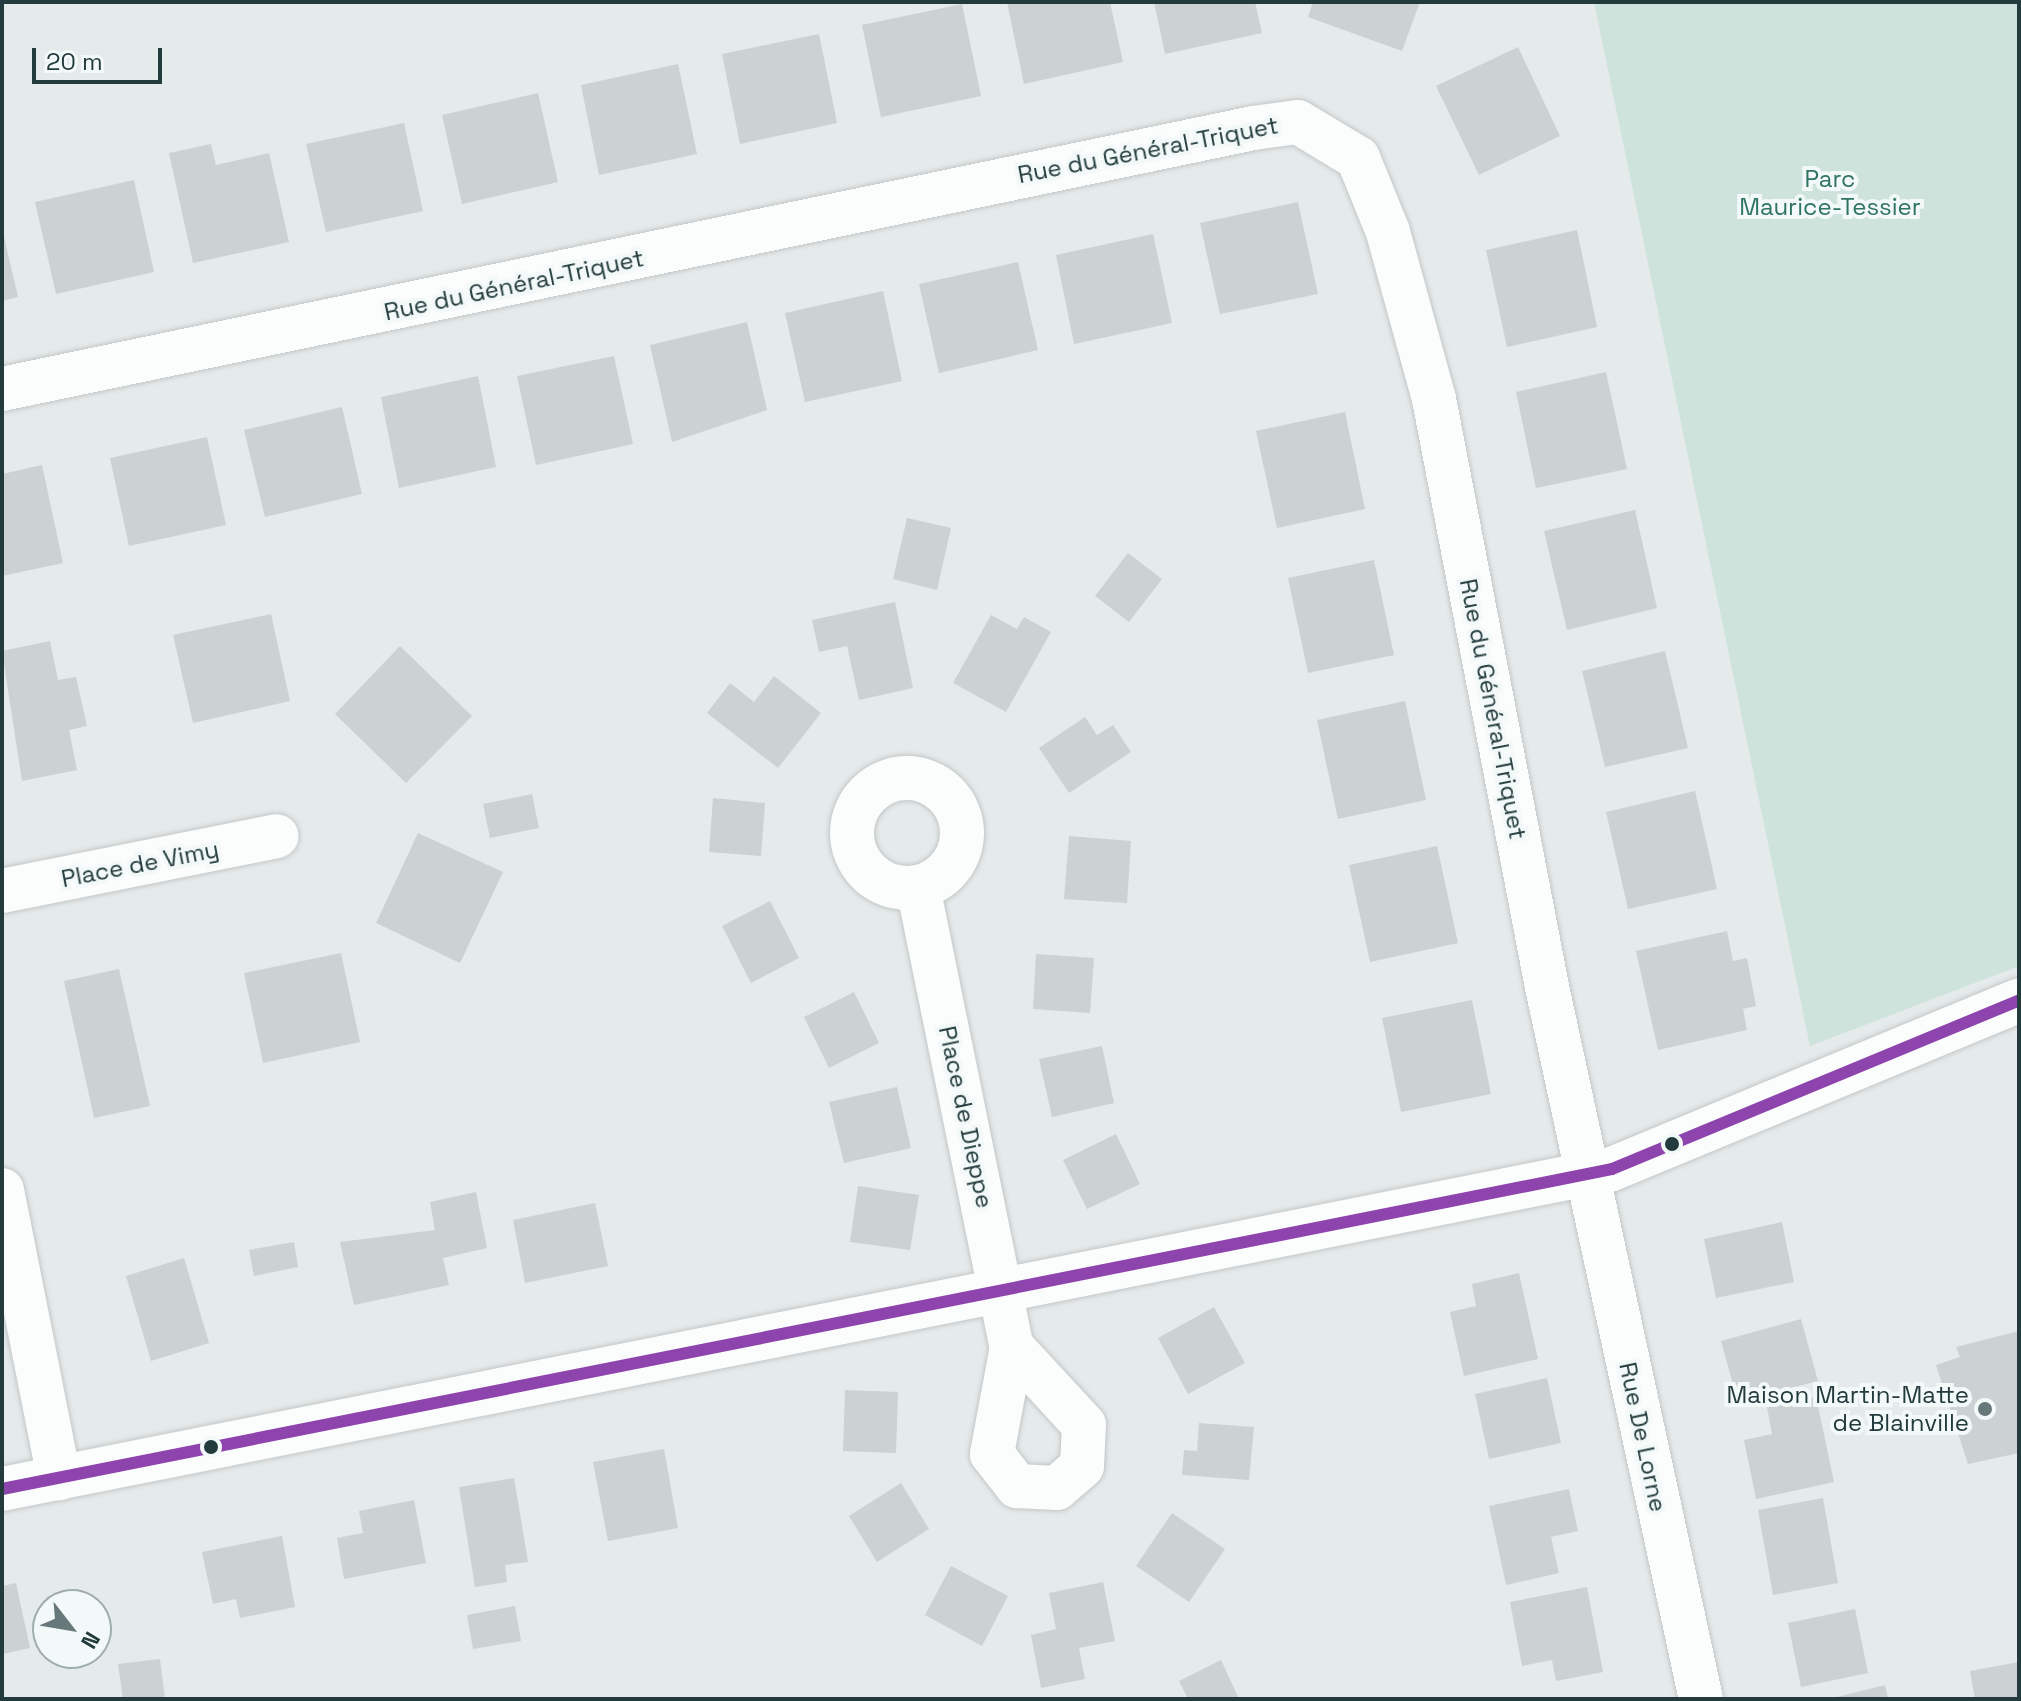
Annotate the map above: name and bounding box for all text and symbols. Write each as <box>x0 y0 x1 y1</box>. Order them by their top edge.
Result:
scale bar <box>36 32 166 82</box>
text: 20 m <box>46 46 103 77</box>
street label: Rue du Général-Triquet <box>1015 111 1281 189</box>
park label: Parc Maurice-Tessier <box>1739 165 1921 221</box>
street label: Rue du Général-Triquet <box>381 243 647 327</box>
street label: Rue du Général-Triquet <box>1454 576 1532 842</box>
street label: Place de Vimy <box>59 835 221 893</box>
street label: Place de Dieppe <box>933 1023 999 1211</box>
unlabelled marker <box>1664 1136 1680 1152</box>
street label: Rue De Lorne <box>1613 1360 1673 1514</box>
place label: Maison Martin-Matte de Blainville <box>1727 1381 1969 1437</box>
marker: Maison Martin-Matte de Blainville <box>1976 1400 1994 1418</box>
unlabelled marker <box>203 1439 219 1455</box>
north arrow <box>32 1589 112 1669</box>
text: N <box>75 1627 107 1654</box>

